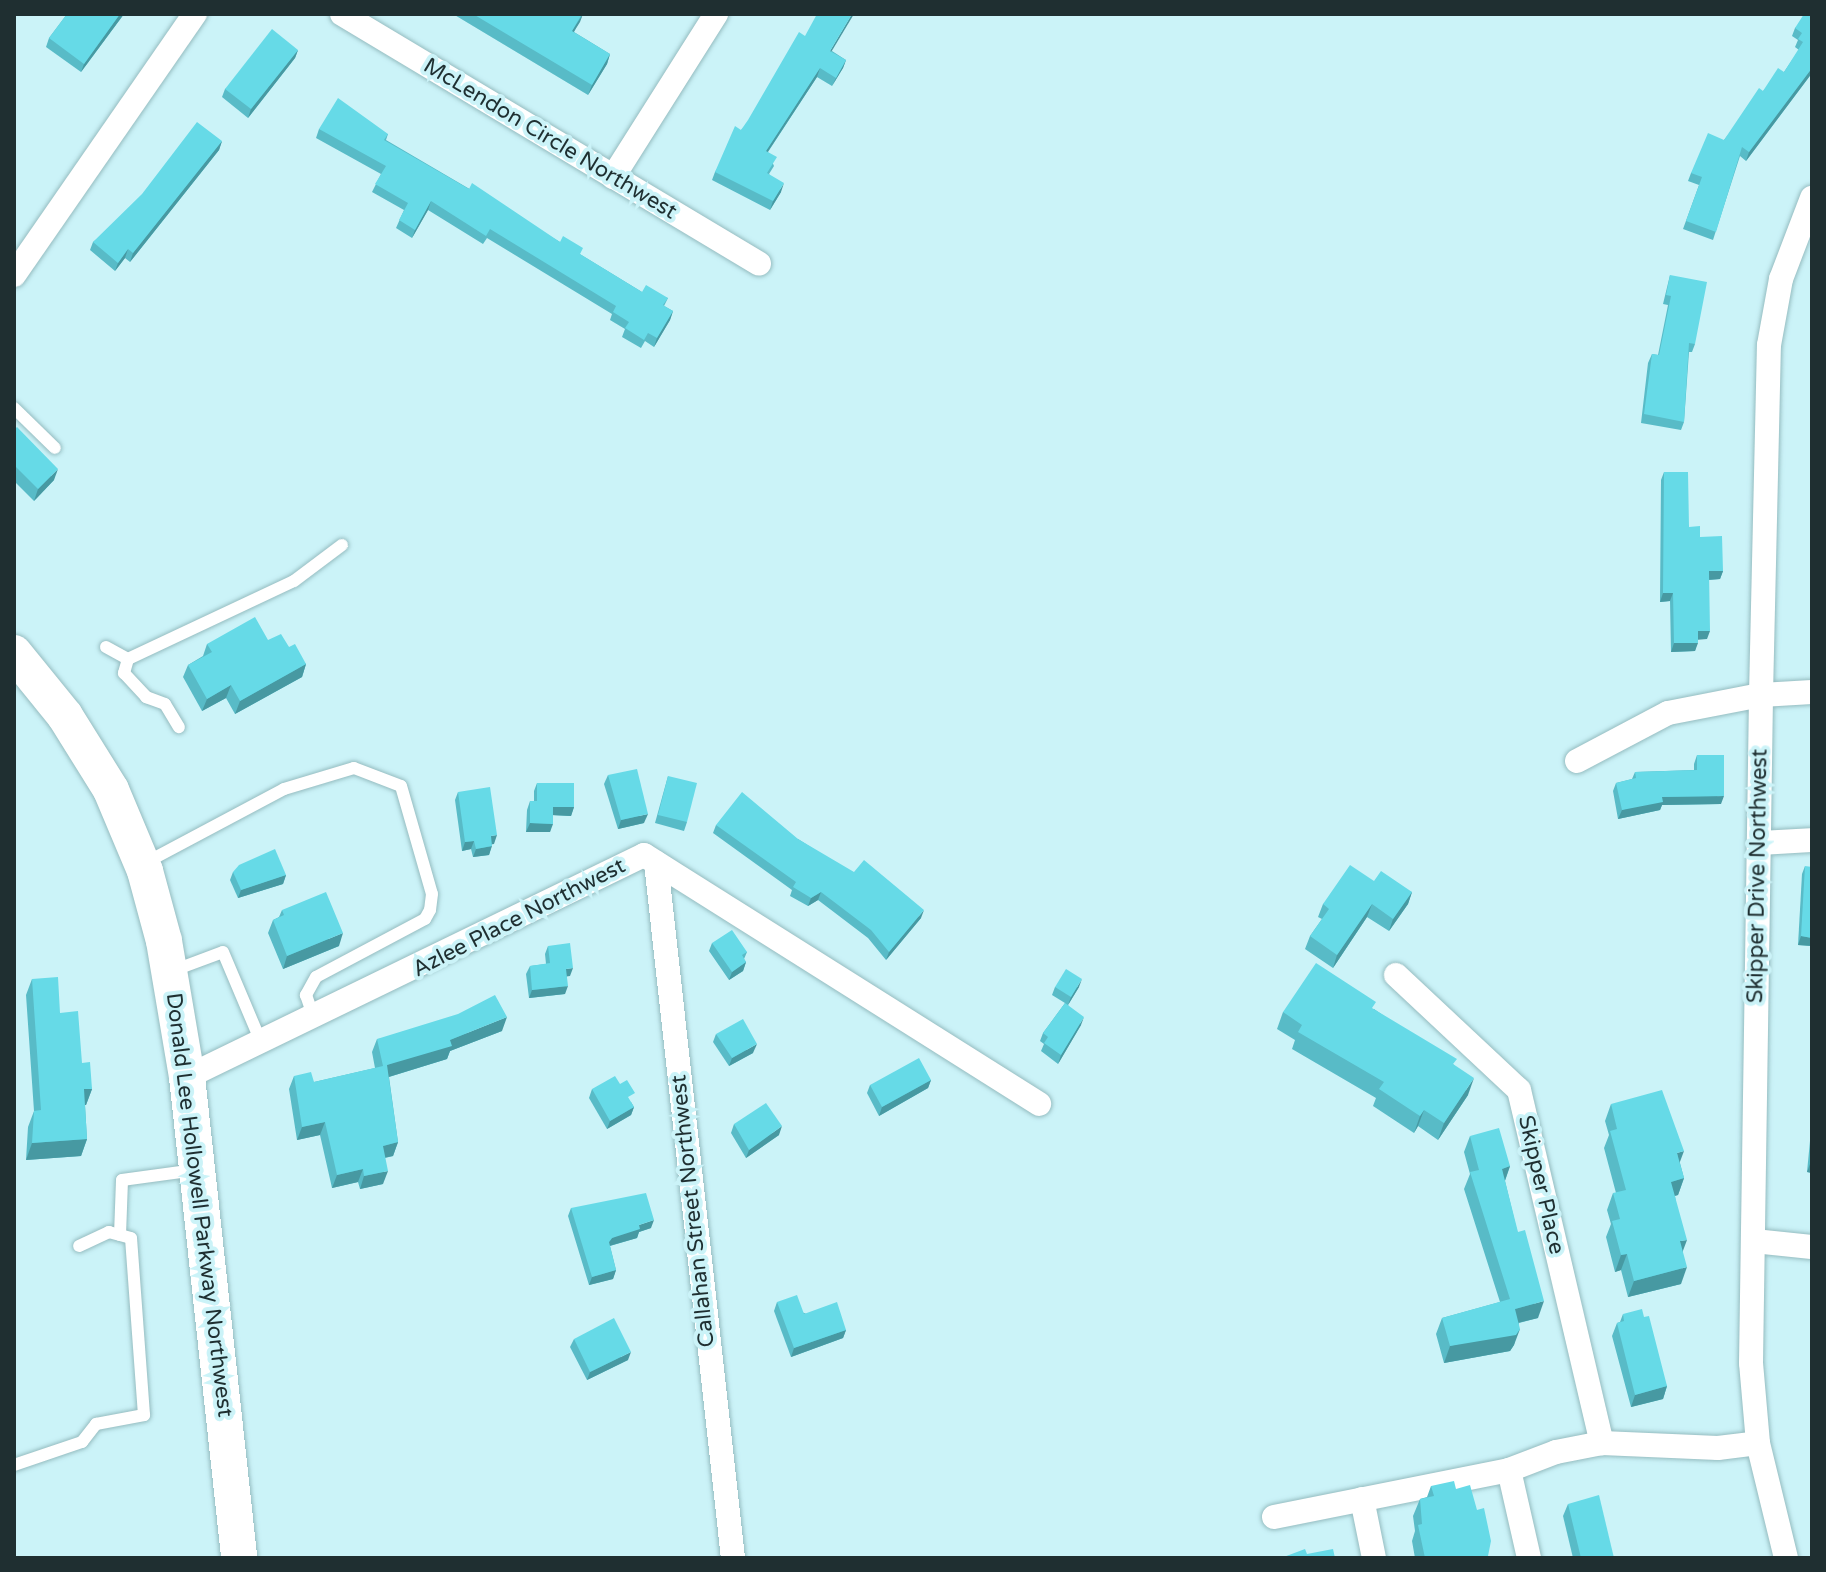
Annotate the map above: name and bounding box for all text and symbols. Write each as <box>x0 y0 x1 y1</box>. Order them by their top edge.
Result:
street label: McLendon Circle Northwest <box>418 53 682 225</box>
street label: Skipper Drive Northwest <box>1743 749 1773 1003</box>
street label: Azlee Place Northwest <box>408 853 630 983</box>
street label: Donald Lee Hollowell Parkway Northwest <box>160 991 238 1419</box>
street label: Callahan Street Northwest <box>666 1073 720 1349</box>
street label: Skipper Place <box>1512 1113 1570 1257</box>

